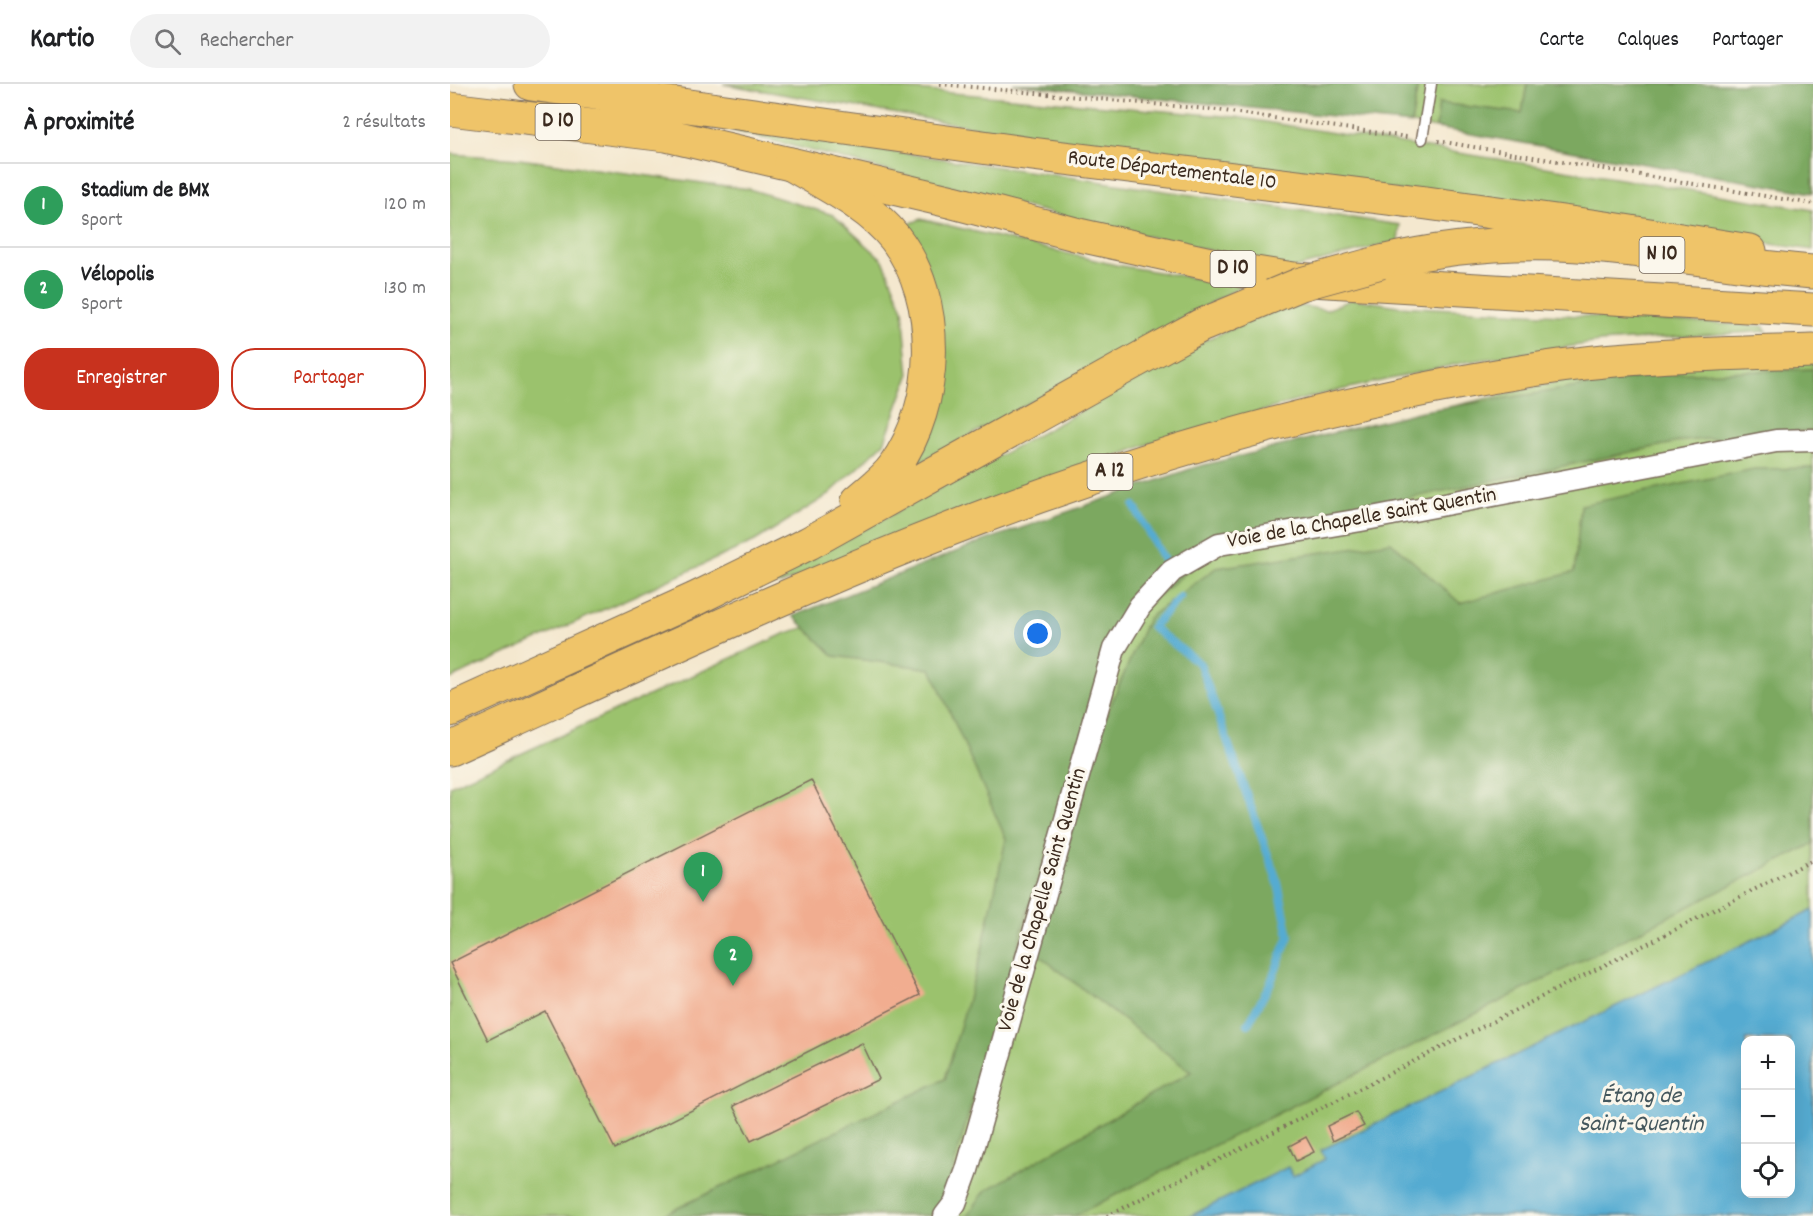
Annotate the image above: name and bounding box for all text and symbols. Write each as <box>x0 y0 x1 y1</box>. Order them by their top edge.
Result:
search box <box>130 14 550 68</box>
text: Kartio <box>30 21 94 61</box>
icon: search <box>151 25 184 58</box>
text: Rechercher <box>199 26 293 57</box>
text: Carte <box>1539 26 1584 56</box>
text: Calques <box>1617 26 1679 56</box>
text: Partager <box>1712 26 1783 56</box>
road number: D 10 <box>536 104 580 140</box>
text: À proximité <box>24 105 134 142</box>
text: 2 résultats <box>342 109 426 137</box>
street label: Route Départementale 10 <box>1066 143 1278 199</box>
text: Stadium de BMX <box>81 176 209 207</box>
text: 1 <box>41 191 46 219</box>
text: 120 m <box>384 191 426 219</box>
text: Sport <box>81 207 123 235</box>
road number: N 10 <box>1640 237 1684 273</box>
road number: D 10 <box>1210 251 1256 287</box>
text: Vélopolis <box>81 260 155 291</box>
text: 2 <box>39 275 48 303</box>
text: 130 m <box>384 275 426 303</box>
text: Sport <box>81 291 123 319</box>
button: Enregistrer <box>24 348 219 410</box>
button: Partager <box>231 348 426 410</box>
road number: A 12 <box>1088 454 1132 490</box>
street label: Voie de la Chapelle Saint Quentin <box>1225 480 1499 558</box>
your location <box>1023 619 1052 648</box>
street label: Voie de la Chapelle Saint Quentin <box>990 765 1096 1035</box>
pin: 1 <box>684 852 722 902</box>
pin: 2 <box>714 936 752 986</box>
map controls <box>1741 1036 1795 1198</box>
button: + <box>1741 1036 1795 1090</box>
water label: Étang de Saint-Quentin <box>1579 1080 1704 1142</box>
button: − <box>1741 1090 1795 1144</box>
button: locate <box>1741 1144 1795 1198</box>

